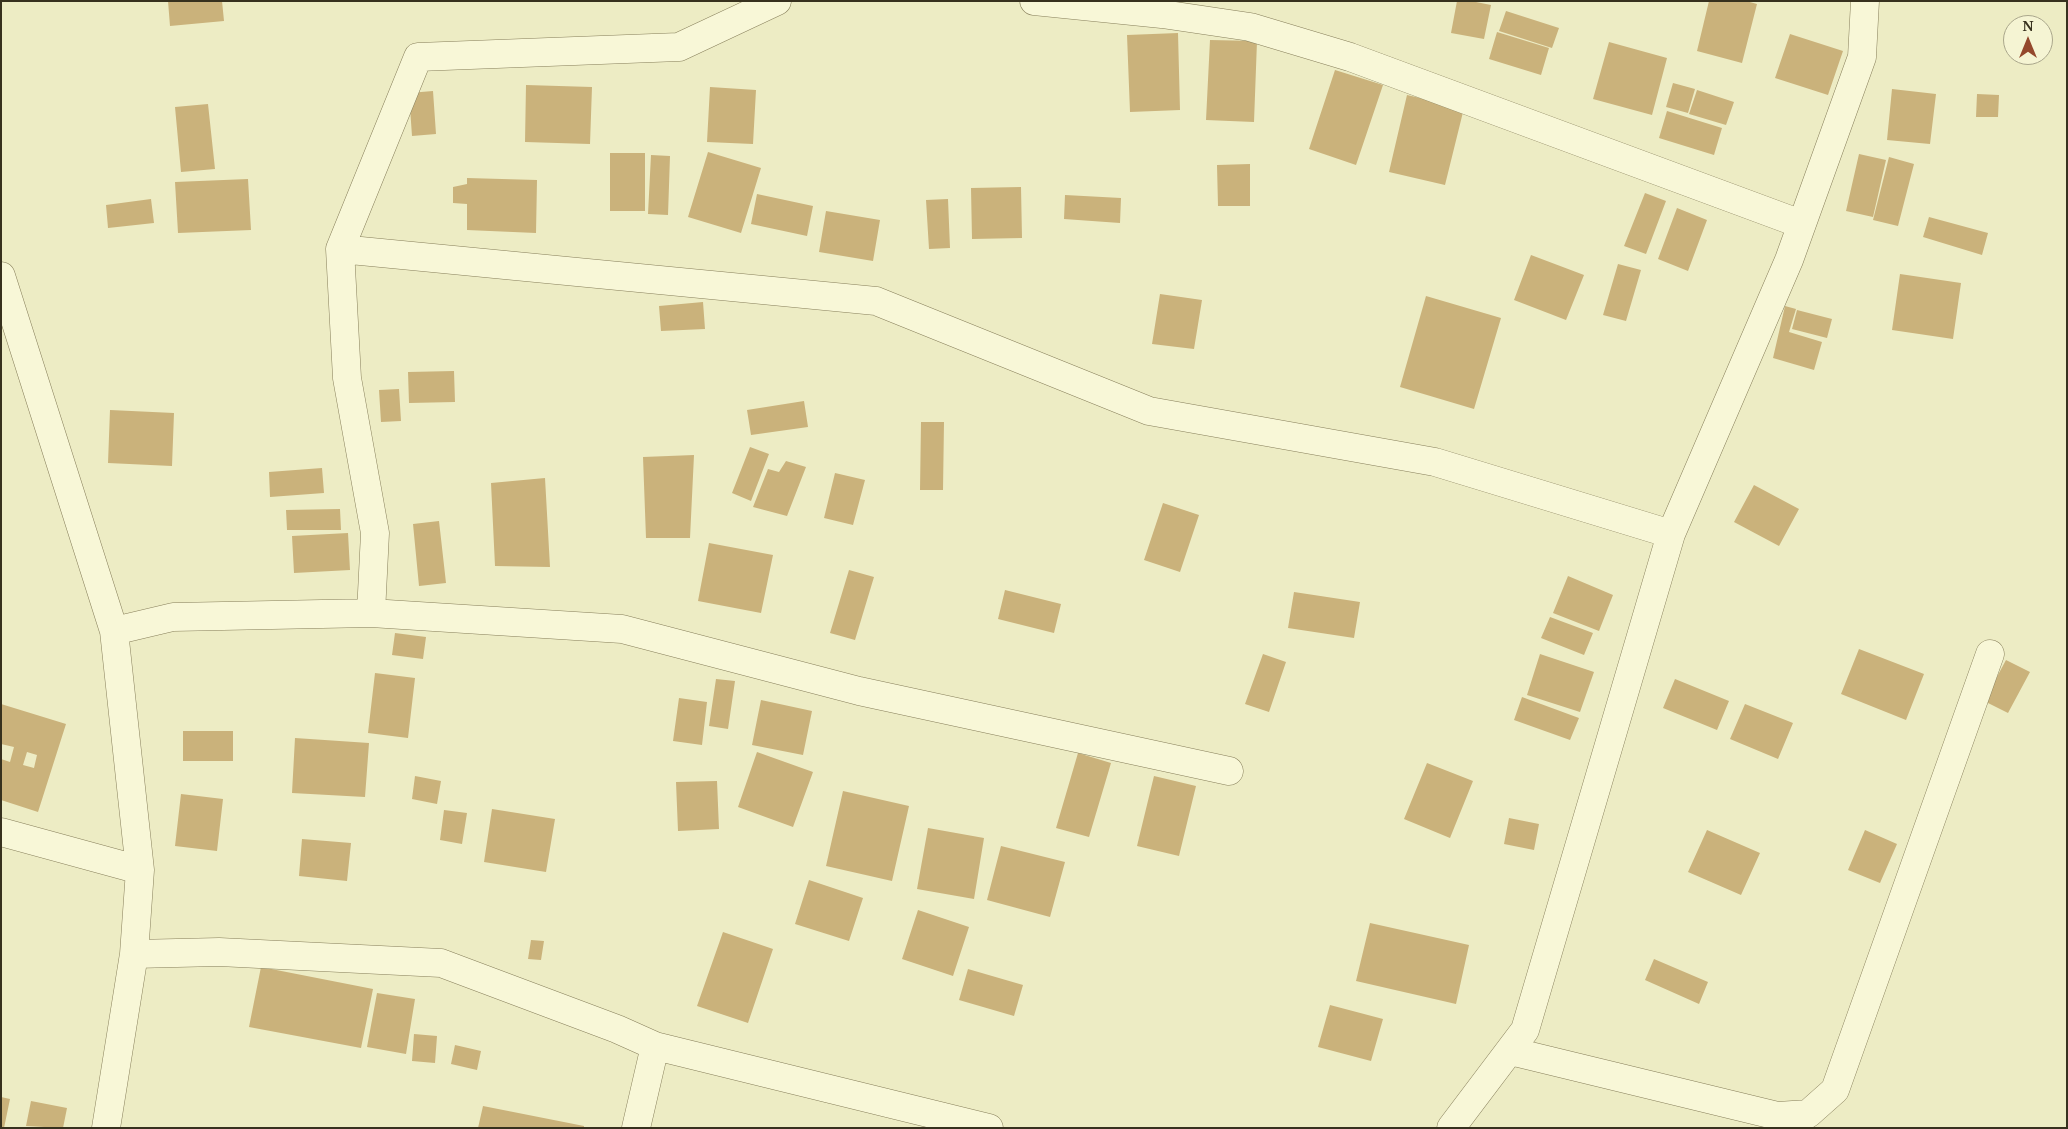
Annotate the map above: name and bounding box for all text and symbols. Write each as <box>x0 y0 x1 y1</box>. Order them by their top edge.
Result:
north arrow <box>2003 15 2053 65</box>
text: N <box>2022 16 2034 35</box>

